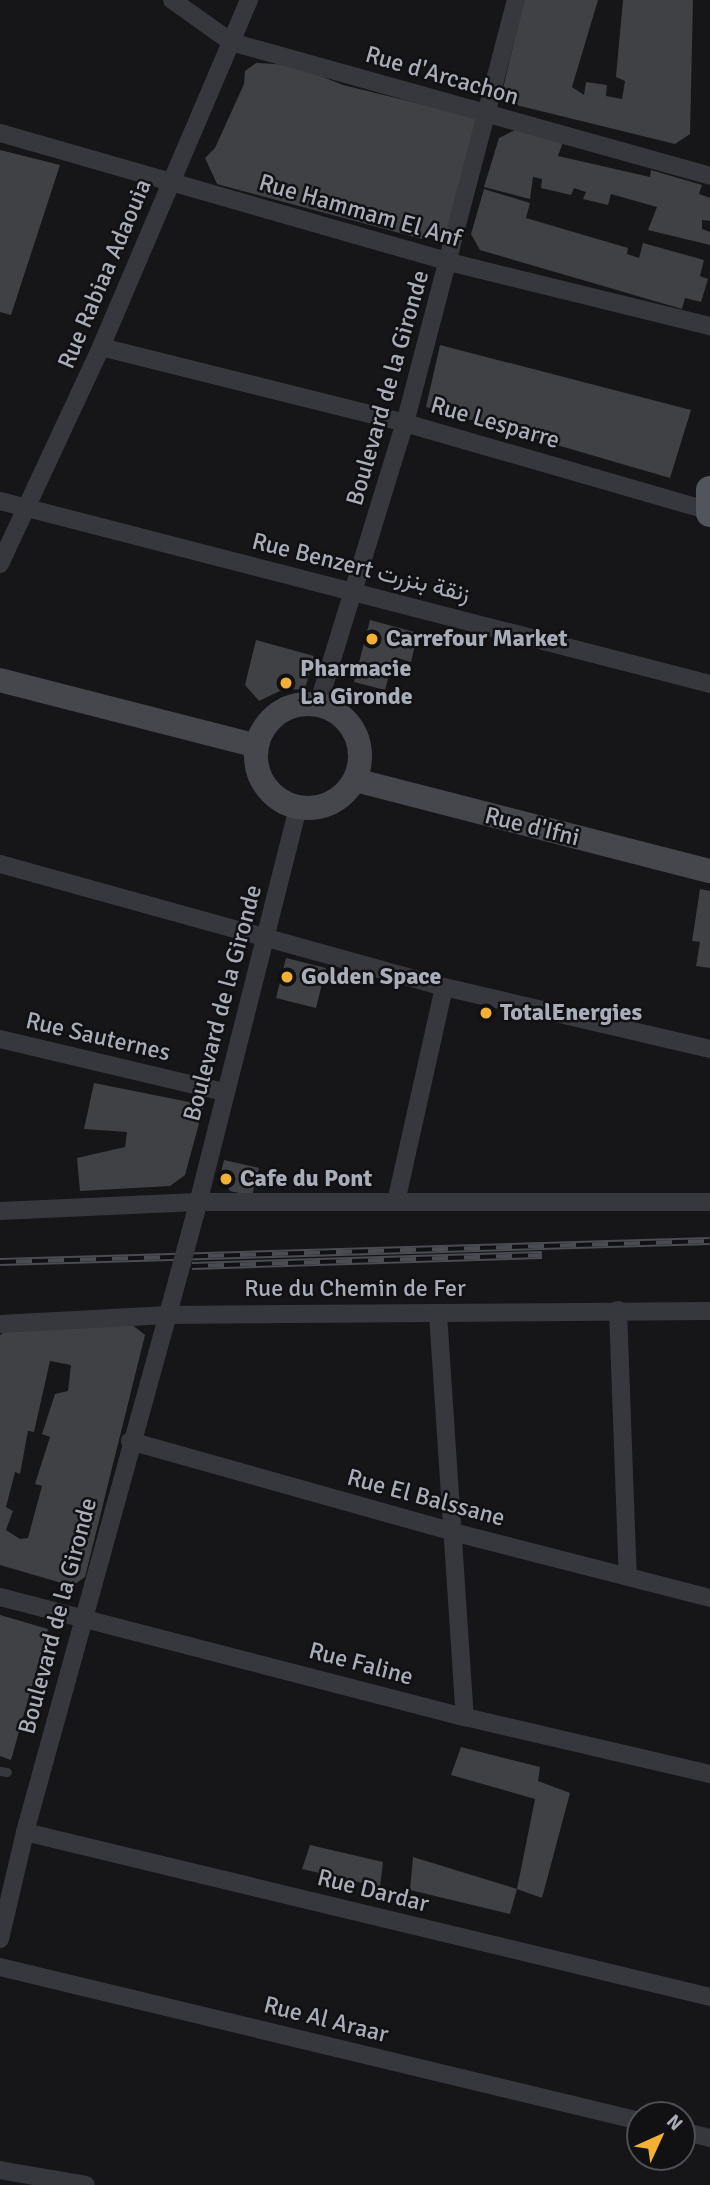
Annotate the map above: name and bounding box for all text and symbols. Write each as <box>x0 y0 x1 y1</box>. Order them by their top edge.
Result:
street label: Rue d'Arcachon <box>362 40 522 112</box>
street label: Rue Hammam El Anf <box>256 168 464 254</box>
street label: Rue Rabiaa Adaouia <box>52 175 158 373</box>
street label: Boulevard de la Gironde <box>341 267 435 509</box>
street label: Rue Lesparre <box>427 391 563 455</box>
street label: Rue Benzert زنقة بنزرت <box>249 527 473 609</box>
place label: Carrefour Market <box>386 625 567 653</box>
marker: Carrefour Market <box>364 631 380 647</box>
place label: Pharmacie La Gironde <box>300 655 413 711</box>
marker: Pharmacie La Gironde <box>278 675 294 691</box>
street label: Rue d'Ifni <box>482 801 582 853</box>
street label: Boulevard de la Gironde <box>178 882 268 1124</box>
place label: Golden Space <box>301 963 441 991</box>
marker: Golden Space <box>279 969 295 985</box>
place label: TotalEnergies <box>500 999 642 1027</box>
marker: TotalEnergies <box>478 1005 494 1021</box>
street label: Rue Sauternes <box>23 1006 173 1068</box>
place label: Cafe du Pont <box>240 1165 372 1193</box>
marker: Cafe du Pont <box>218 1171 234 1187</box>
street label: Rue du Chemin de Fer <box>244 1275 466 1303</box>
street label: Rue El Balssane <box>344 1463 508 1533</box>
street label: Boulevard de la Gironde <box>13 1495 103 1737</box>
street label: Rue Faline <box>306 1636 416 1692</box>
street label: Rue Dardar <box>314 1863 432 1919</box>
street label: Rue Al Araar <box>261 1991 391 2049</box>
north arrow <box>626 2101 696 2171</box>
text: N <box>661 2109 688 2136</box>

